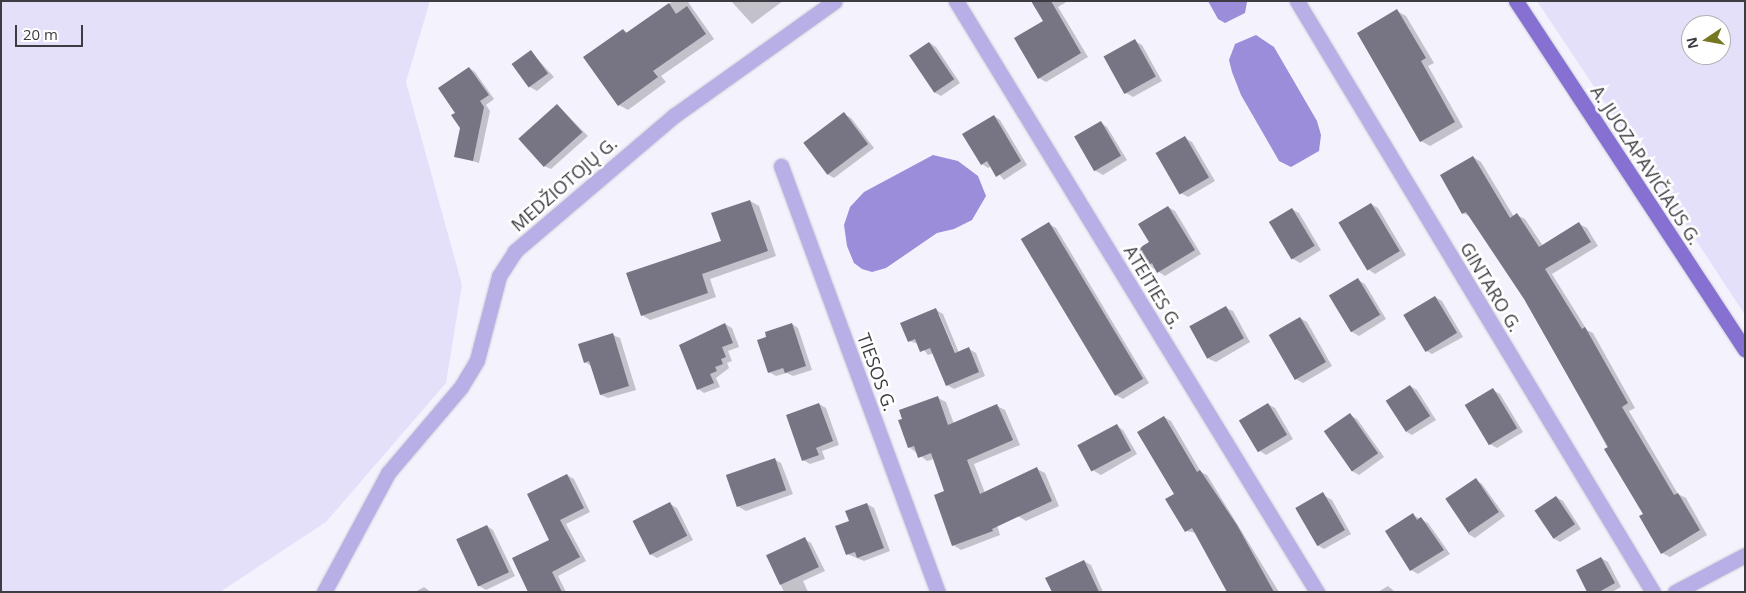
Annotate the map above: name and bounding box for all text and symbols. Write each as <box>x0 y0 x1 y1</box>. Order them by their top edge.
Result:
scale bar <box>18 15 85 47</box>
north arrow <box>1681 15 1731 65</box>
text: 20 m <box>23 24 58 44</box>
text: N <box>1681 35 1702 51</box>
street label: A. JUOZAPAVIČIAUS G. <box>1586 81 1706 249</box>
street label: MEDŽIOTOJŲ G. <box>507 132 621 236</box>
street label: GINTARO G. <box>1456 238 1526 336</box>
street label: ATEITIES G. <box>1120 241 1186 333</box>
street label: TIESOS G. <box>853 330 901 414</box>

